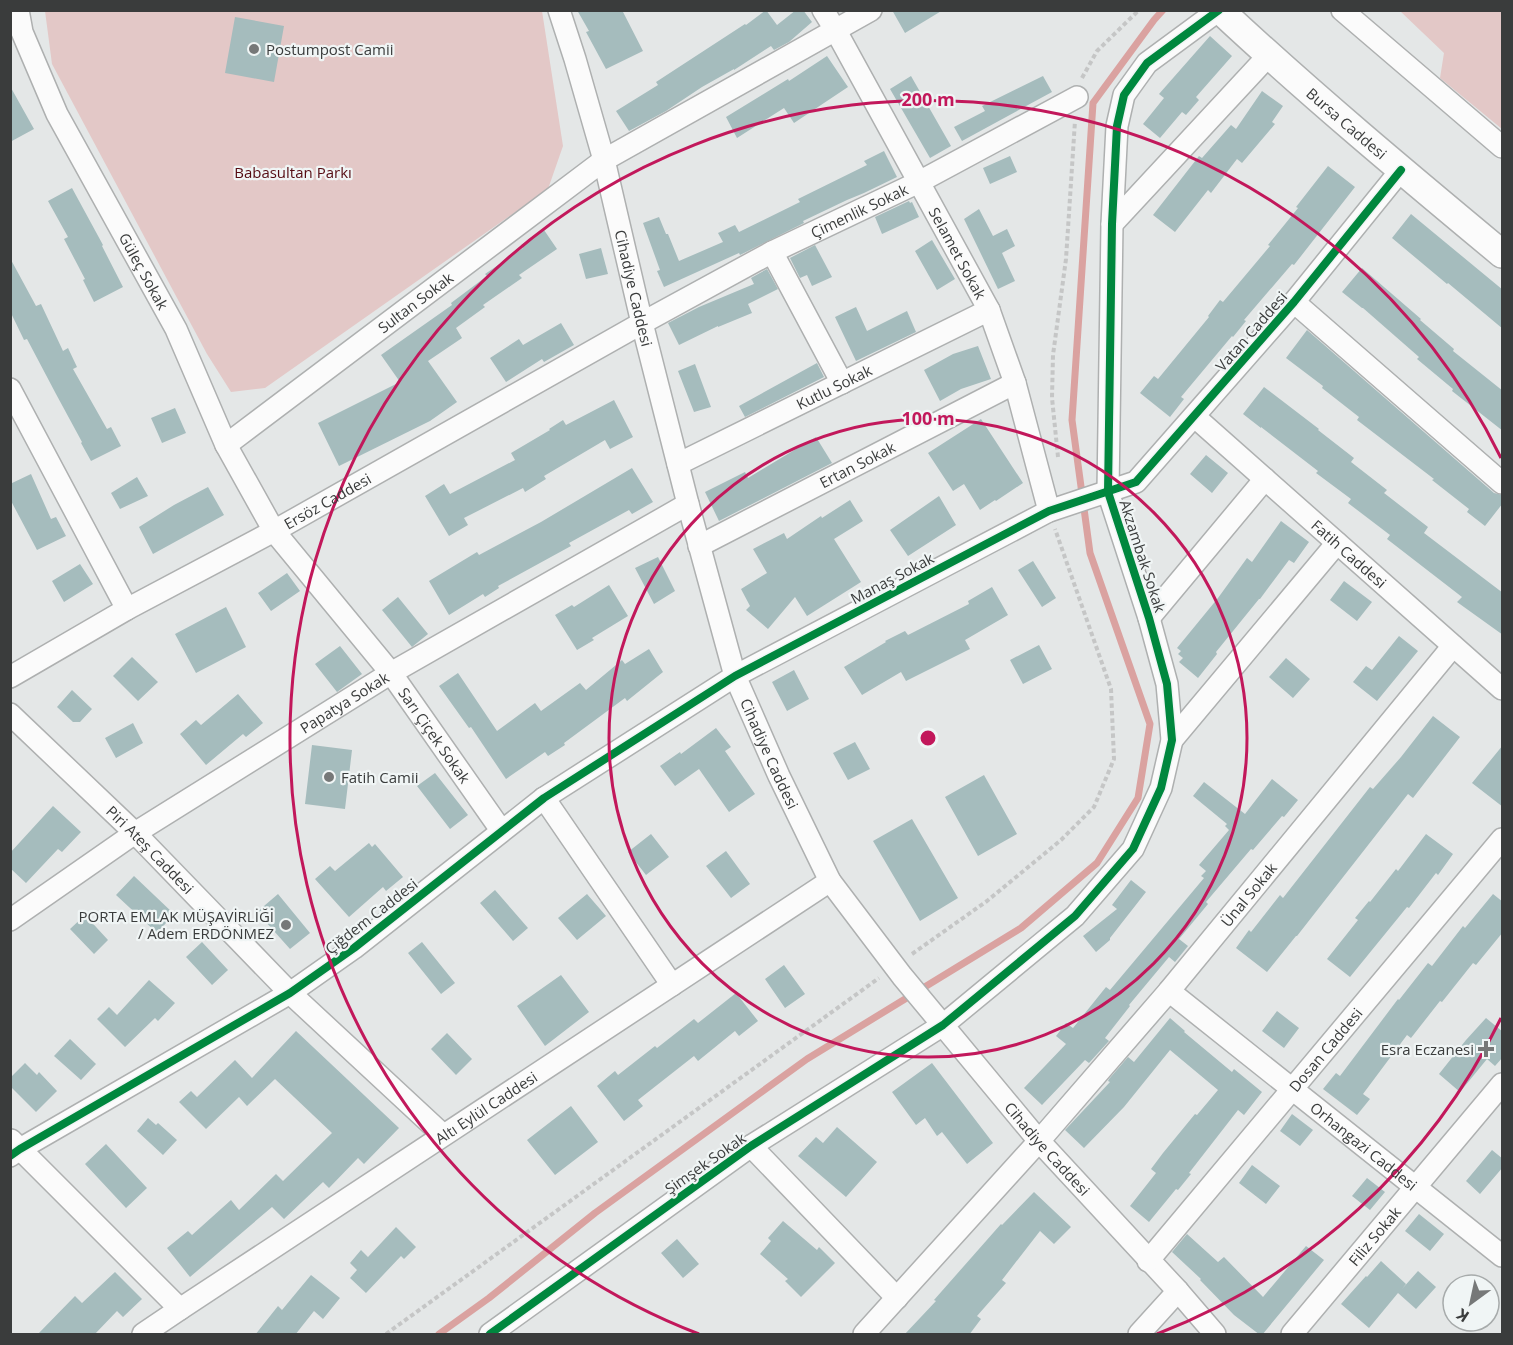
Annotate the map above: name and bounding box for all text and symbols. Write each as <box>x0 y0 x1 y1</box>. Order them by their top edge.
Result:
place label: Postumpost Camii <box>266 39 393 59</box>
marker: Postumpost Camii <box>247 42 261 56</box>
street label: Bursa Caddesi <box>1302 83 1391 163</box>
text: 200 m <box>901 87 955 111</box>
park label: Babasultan Parkı <box>234 162 352 182</box>
street label: Çimenlik Sokak <box>807 179 911 242</box>
street label: Selamet Sokak <box>925 204 991 303</box>
street label: Cihadiye Caddesi <box>611 228 658 348</box>
street label: Güleç Sokak <box>115 229 173 313</box>
street label: Sultan Sokak <box>374 267 457 337</box>
street label: Vatan Caddesi <box>1211 287 1291 375</box>
street label: Kutlu Sokak <box>793 360 875 414</box>
text: 100 m <box>901 406 955 430</box>
street label: Ertan Sokak <box>816 437 899 492</box>
street label: Ersöz Caddesi <box>280 468 375 533</box>
street label: Akzambak Sokak <box>1115 497 1171 615</box>
street label: Fatih Caddesi <box>1307 515 1391 592</box>
street label: Manaş Sokak <box>847 548 937 608</box>
street label: Papatya Sokak <box>296 667 393 738</box>
street label: Sarı Çiçek Sokak <box>394 683 475 787</box>
street label: Cihadiye Caddesi <box>736 695 803 812</box>
centre of rings <box>918 728 938 748</box>
place label: Fatih Camii <box>341 767 419 787</box>
marker: Fatih Camii <box>322 770 336 784</box>
street label: Piri Ateş Caddesi <box>102 801 198 898</box>
street label: Ünal Sokak <box>1216 858 1281 931</box>
street label: Çiğdem Caddesi <box>321 874 421 958</box>
place label: PORTA EMLAK MÜŞAVİRLİĞİ / Adem ERDÖNMEZ <box>79 906 274 943</box>
marker: PORTA EMLAK MÜŞAVİRLİĞİ / Adem ERDÖNMEZ <box>279 918 293 932</box>
street label: Dosan Caddesi <box>1284 1003 1366 1096</box>
place label: Esra Eczanesi <box>1381 1039 1474 1059</box>
marker: Esra Eczanesi <box>1479 1042 1493 1056</box>
street label: Altı Eylül Caddesi <box>431 1067 541 1148</box>
street label: Cihadiye Caddesi <box>1000 1097 1095 1200</box>
street label: Orhangazi Caddesi <box>1306 1097 1421 1195</box>
street label: Şimşek Sokak <box>661 1128 750 1198</box>
street label: Filiz Sokak <box>1344 1202 1405 1270</box>
north arrow <box>1441 1273 1501 1333</box>
text: K <box>1452 1303 1473 1328</box>

